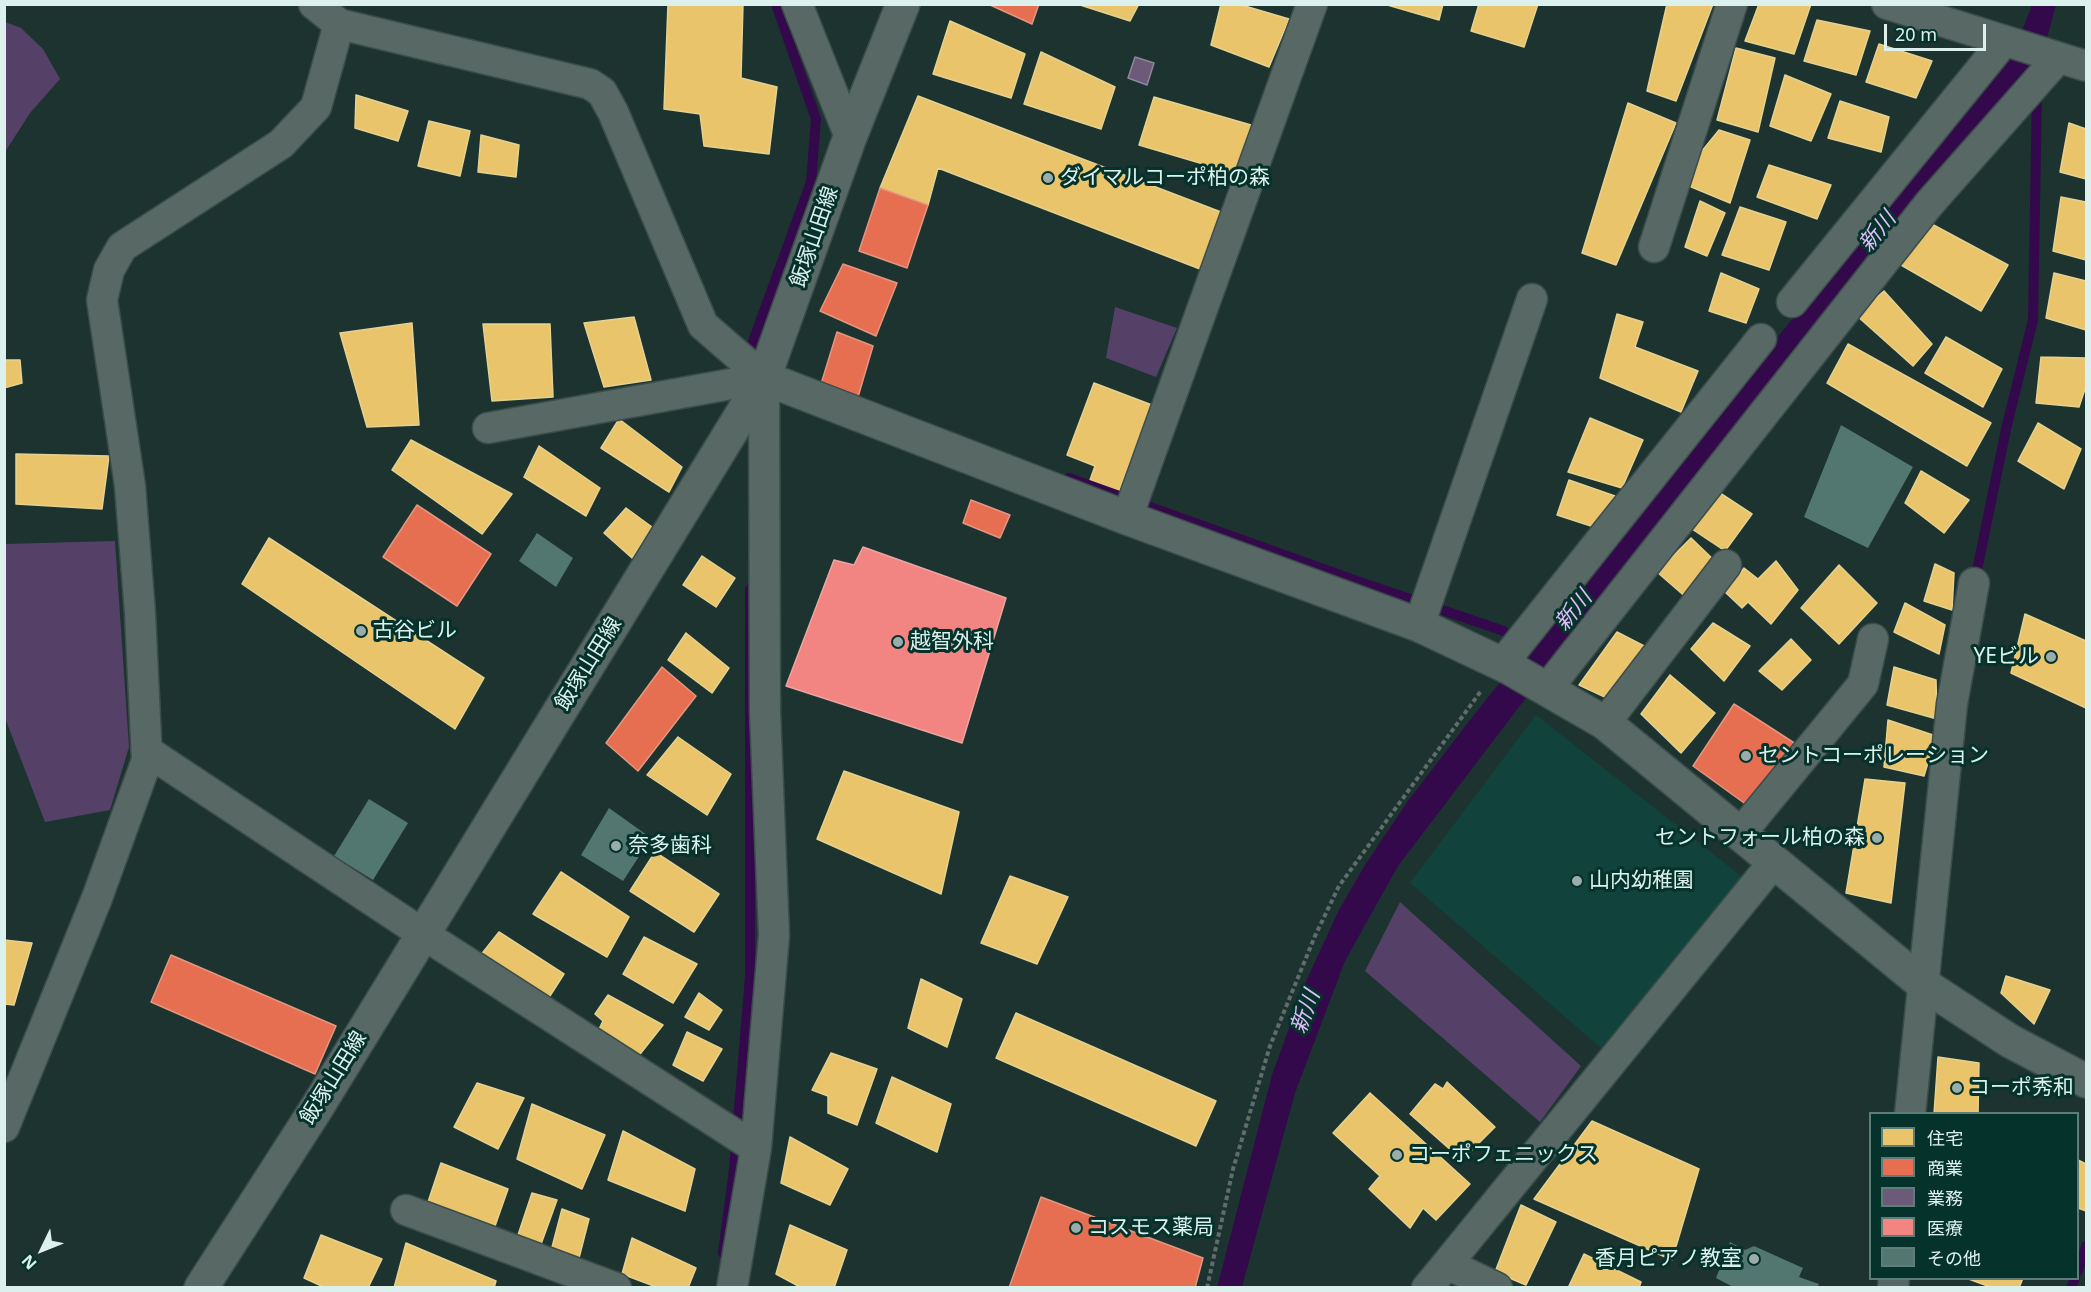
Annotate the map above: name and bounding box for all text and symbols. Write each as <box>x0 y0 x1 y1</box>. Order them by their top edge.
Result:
scale bar <box>1887 12 1989 50</box>
text: 20 m <box>1895 22 1937 46</box>
place label: ダイマルコーポ柏の森 <box>1060 165 1270 191</box>
marker: ダイマルコーポ柏の森 <box>1041 171 1055 185</box>
street label: 飯塚山田線 <box>786 183 844 291</box>
water label: 新川 <box>1854 207 1902 257</box>
water label: 新川 <box>1550 586 1598 636</box>
street label: 飯塚山田線 <box>550 613 628 715</box>
place label: 古谷ビル <box>373 618 457 644</box>
marker: 古谷ビル <box>354 624 368 638</box>
place label: 越智外科 <box>910 629 994 655</box>
marker: 越智外科 <box>891 635 905 649</box>
place label: YEビル <box>1973 644 2039 670</box>
marker: YEビル <box>2044 650 2058 664</box>
place label: セントコーポレーション <box>1758 743 1989 769</box>
marker: セントコーポレーション <box>1739 749 1753 763</box>
place label: セントフォール柏の森 <box>1655 825 1865 851</box>
marker: セントフォール柏の森 <box>1870 831 1884 845</box>
place label: 奈多歯科 <box>628 833 712 859</box>
marker: 奈多歯科 <box>609 839 623 853</box>
place label: 山内幼稚園 <box>1589 868 1694 894</box>
marker: 山内幼稚園 <box>1570 874 1584 888</box>
water label: 新川 <box>1286 987 1326 1037</box>
street label: 飯塚山田線 <box>295 1027 373 1129</box>
place label: コーポ秀和 <box>1969 1075 2074 1101</box>
marker: コーポ秀和 <box>1950 1081 1964 1095</box>
legend <box>1869 1112 2079 1280</box>
text: 住宅 <box>1927 1126 1963 1150</box>
place label: コーポフェニックス <box>1409 1142 1598 1168</box>
marker: コーポフェニックス <box>1390 1148 1404 1162</box>
text: 商業 <box>1927 1156 1963 1180</box>
text: 業務 <box>1927 1186 1963 1210</box>
place label: コスモス薬局 <box>1088 1215 1214 1241</box>
text: 医療 <box>1927 1216 1963 1240</box>
north arrow <box>12 1220 72 1280</box>
marker: コスモス薬局 <box>1069 1221 1083 1235</box>
place label: 香月ピアノ教室 <box>1595 1246 1742 1272</box>
text: その他 <box>1927 1246 1981 1270</box>
text: N <box>16 1250 41 1275</box>
marker: 香月ピアノ教室 <box>1747 1252 1761 1266</box>

